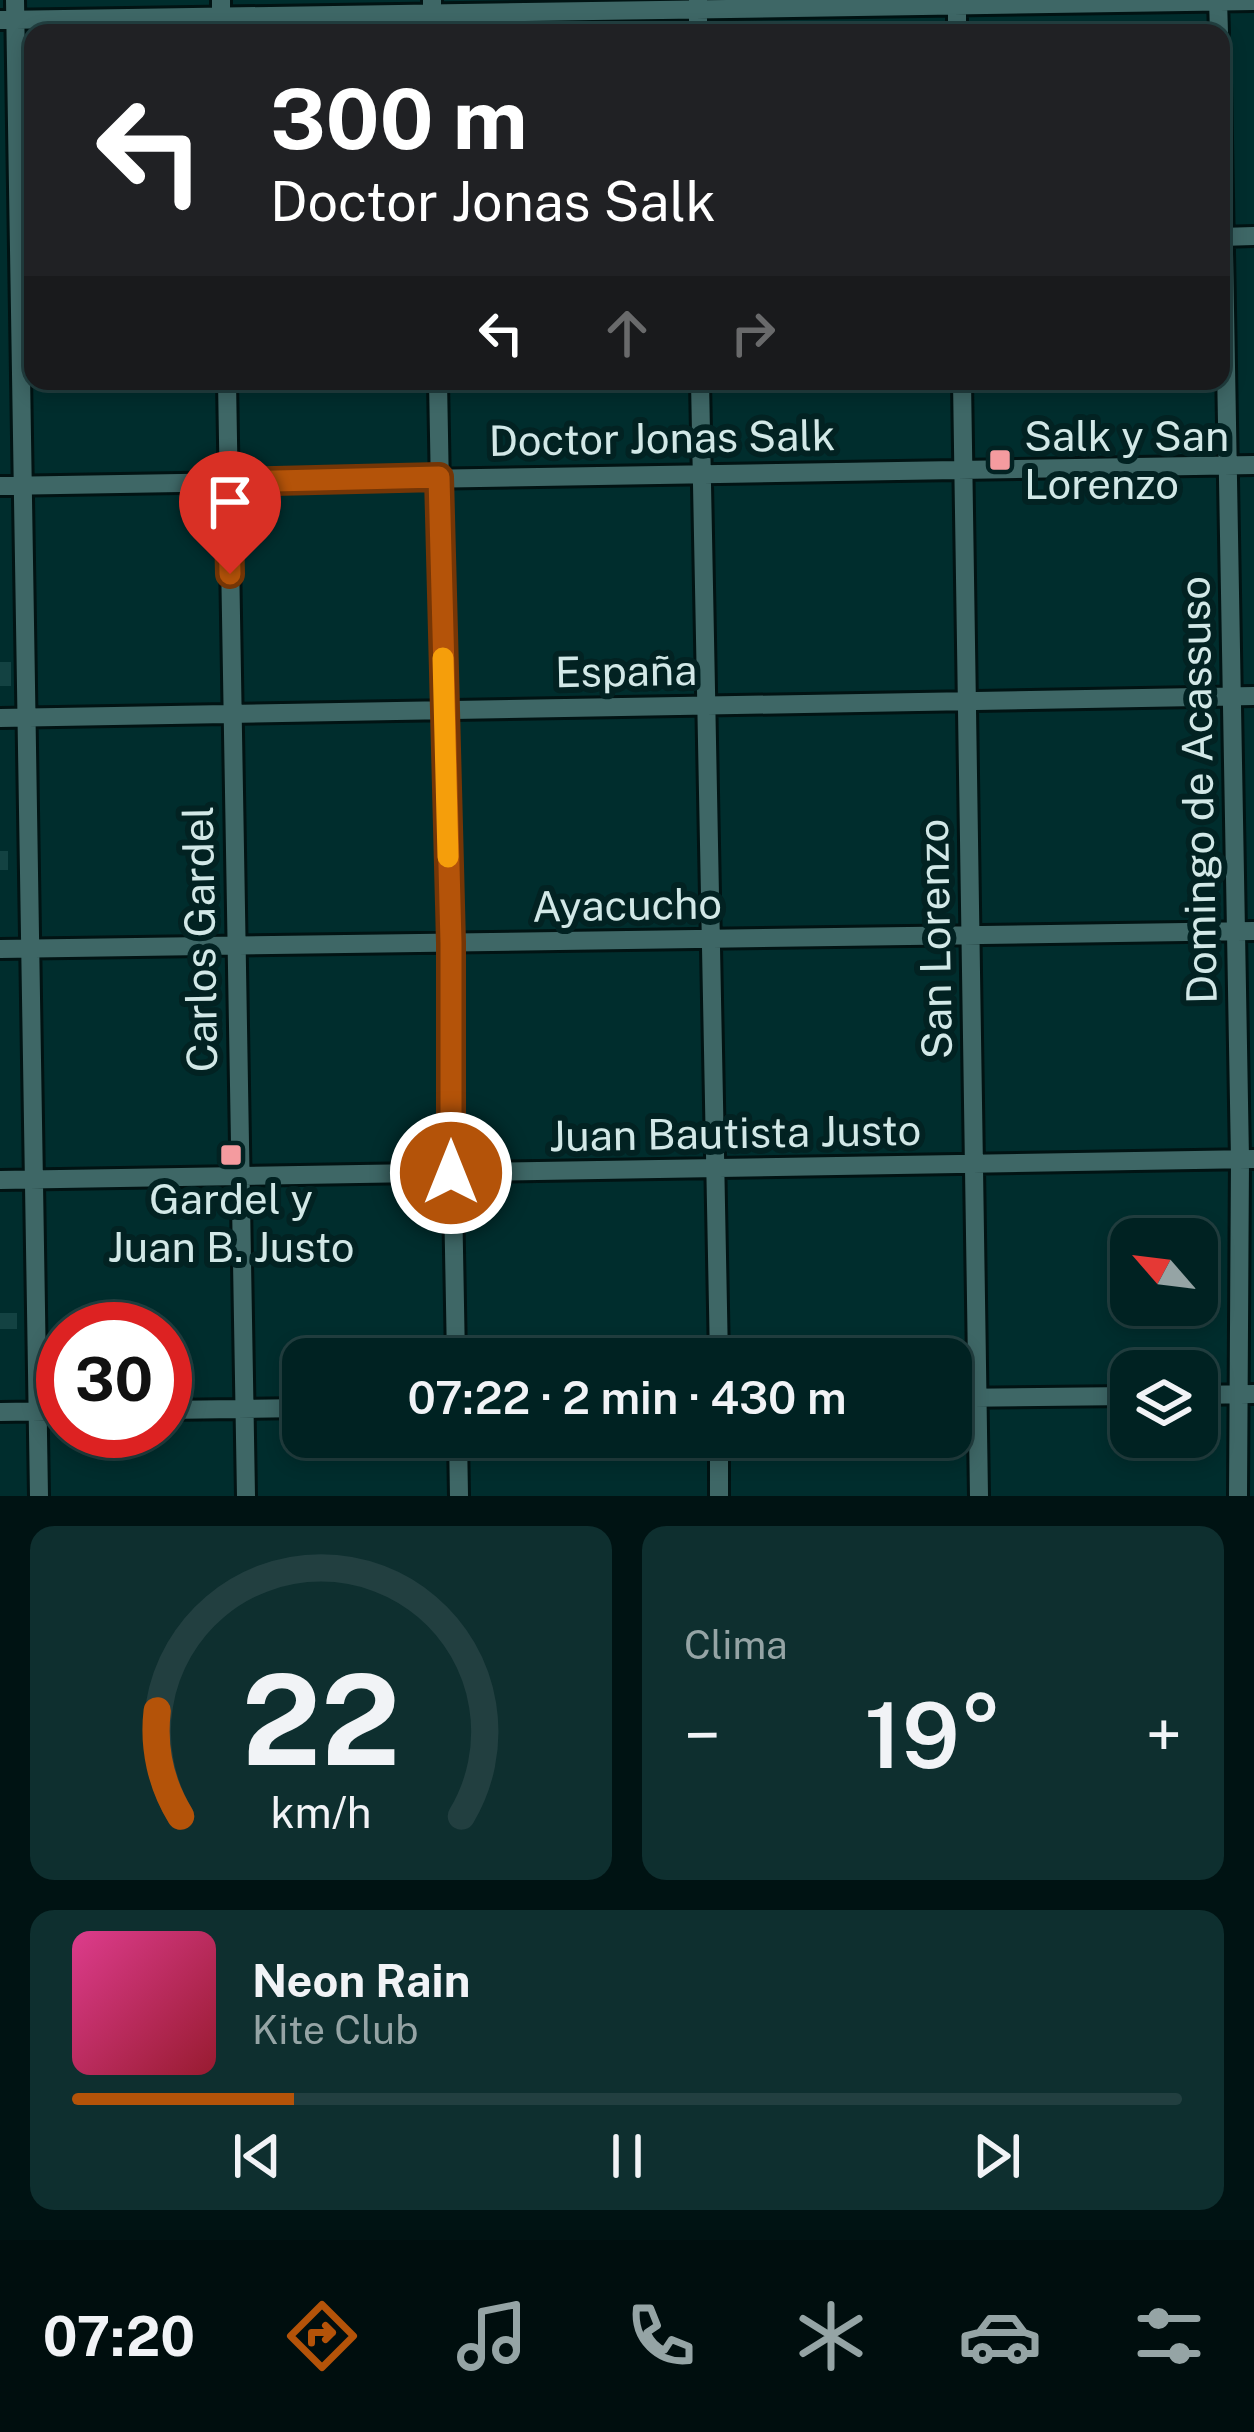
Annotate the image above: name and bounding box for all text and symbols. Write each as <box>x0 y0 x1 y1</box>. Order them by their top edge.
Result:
text: 300 m <box>270 69 528 168</box>
icon: left <box>72 72 228 228</box>
text: Doctor Jonas Salk <box>270 170 716 233</box>
icon: left <box>468 300 534 366</box>
icon: ahead <box>594 300 660 366</box>
icon: right <box>720 300 786 366</box>
street label: Doctor Jonas Salk <box>488 410 836 465</box>
place label: Salk y San Lorenzo <box>1024 411 1229 508</box>
marker: Salk y San Lorenzo <box>987 447 1013 473</box>
pin <box>179 451 281 574</box>
icon: arrive <box>197 469 263 535</box>
street label: Domingo de Acassuso <box>1169 576 1226 1004</box>
street label: España <box>554 645 698 696</box>
street label: Carlos Gardel <box>173 805 226 1073</box>
street label: San Lorenzo <box>908 818 961 1060</box>
street label: Ayacucho <box>532 878 722 931</box>
street label: Juan Bautista Justo <box>548 1105 922 1160</box>
position arrow <box>388 1110 514 1236</box>
marker: Gardel y Juan B. Justo <box>218 1142 244 1168</box>
place label: Gardel y Juan B. Justo <box>108 1174 354 1271</box>
north arrow <box>1110 1218 1218 1326</box>
map controls <box>1110 1218 1218 1458</box>
speed limit sign: 30 <box>36 1302 192 1458</box>
button: layers <box>1110 1350 1218 1458</box>
text: 07:22 · 2 min · 430 m <box>407 1371 847 1424</box>
text: Clima <box>684 1622 788 1668</box>
text: 22 <box>242 1646 400 1793</box>
text: 19° <box>864 1682 1002 1788</box>
text: − <box>684 1696 721 1774</box>
text: + <box>1145 1696 1182 1774</box>
text: km/h <box>271 1787 371 1838</box>
text: Neon Rain <box>252 1954 470 2007</box>
text: Kite Club <box>252 2007 418 2053</box>
icon: previous <box>224 2123 290 2189</box>
icon: pause <box>594 2123 660 2189</box>
icon: next <box>964 2123 1030 2189</box>
icon: directions <box>280 2294 364 2378</box>
icon: music <box>450 2294 534 2378</box>
icon: phone <box>619 2294 703 2378</box>
icon: climate <box>789 2294 873 2378</box>
icon: car <box>958 2294 1042 2378</box>
icon: filters <box>1127 2294 1211 2378</box>
text: 07:20 <box>43 2305 195 2368</box>

